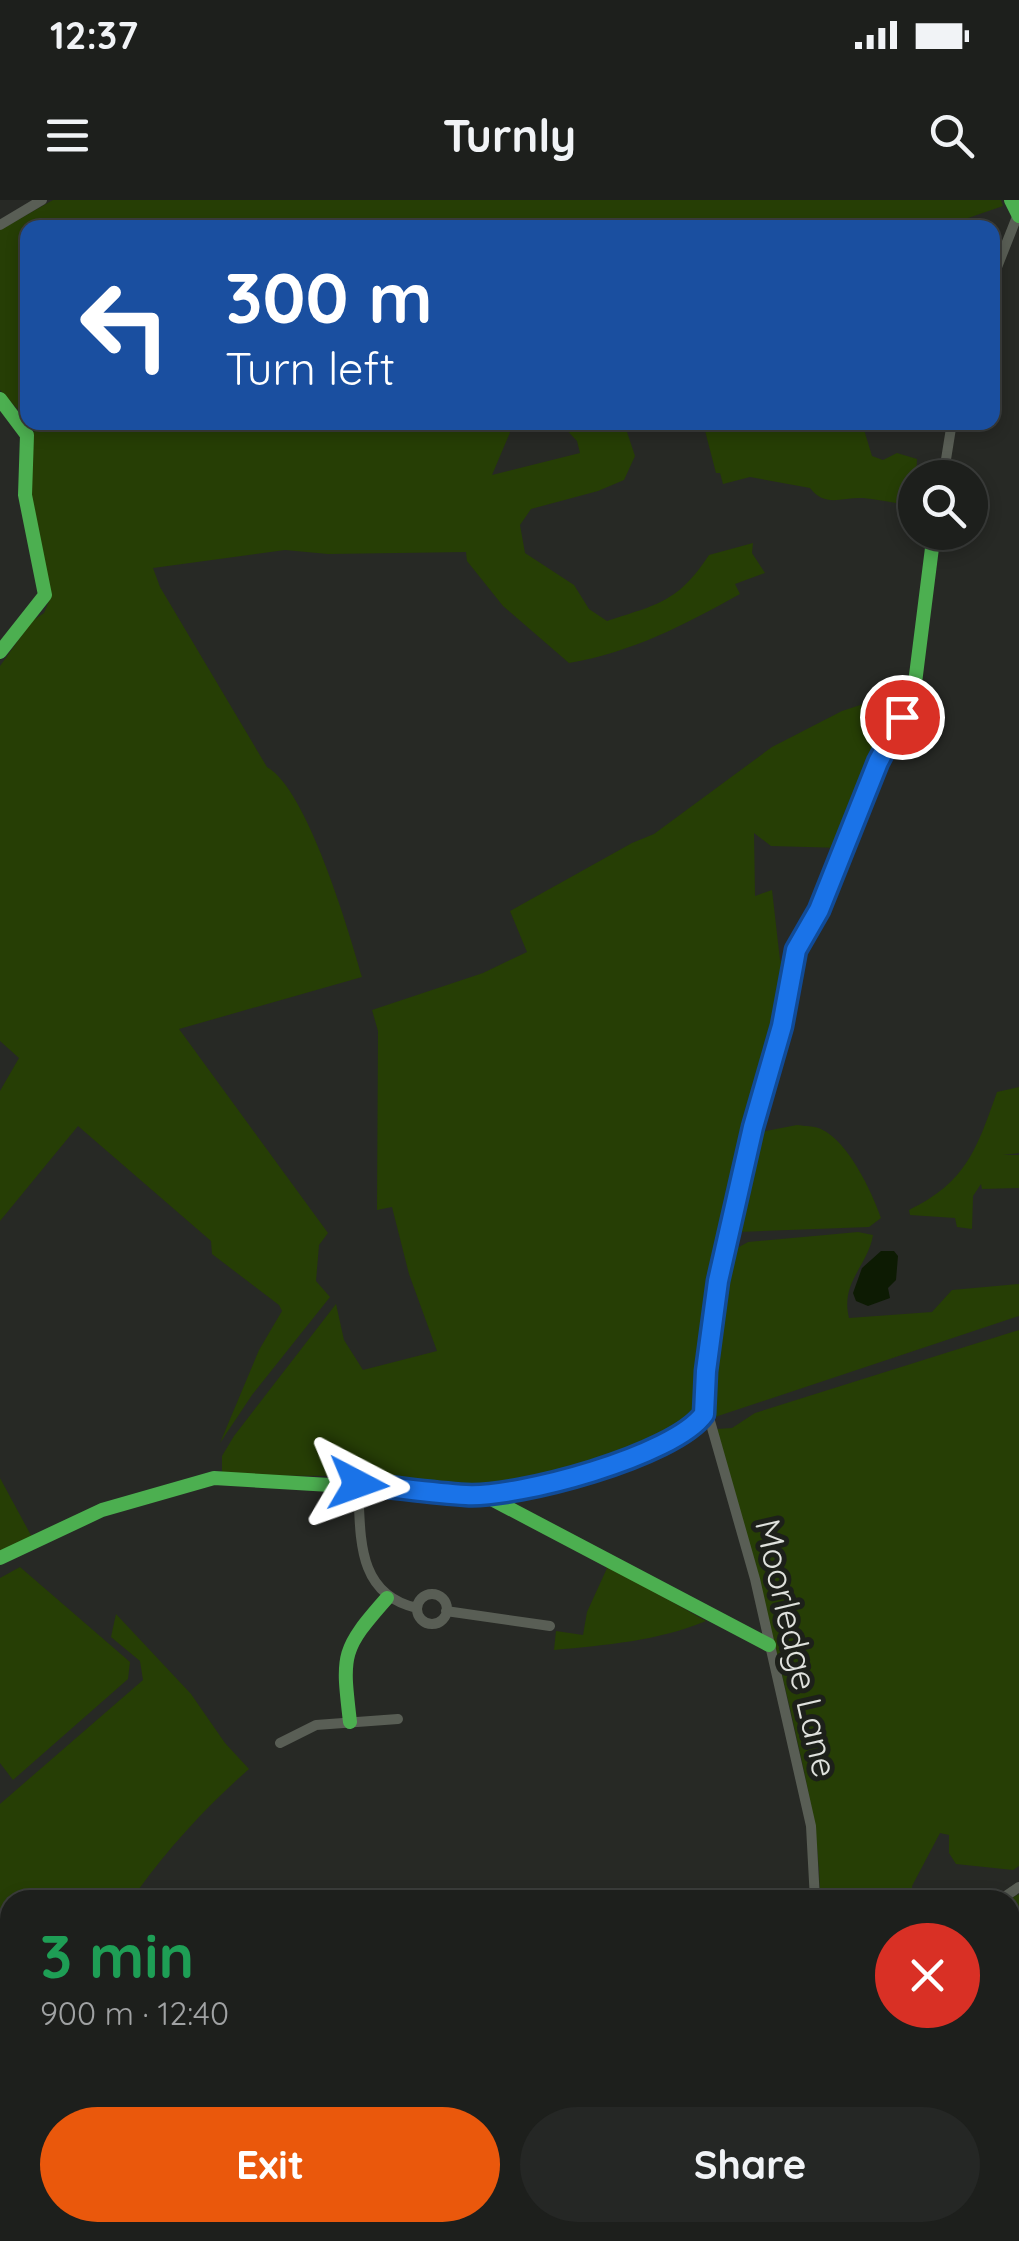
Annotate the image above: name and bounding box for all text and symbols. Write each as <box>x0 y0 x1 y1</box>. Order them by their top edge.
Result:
text: 12:37 <box>50 11 138 59</box>
text: Turnly <box>443 107 576 163</box>
icon: menu <box>40 108 95 163</box>
icon: search <box>924 108 979 163</box>
text: 300 m <box>225 253 433 341</box>
icon: left <box>60 260 190 390</box>
text: Turn left <box>225 340 395 396</box>
map controls <box>898 460 988 550</box>
button: search <box>898 460 988 550</box>
pin <box>860 675 945 760</box>
icon: arrive <box>875 690 930 745</box>
position arrow <box>306 1432 410 1536</box>
street label: Moorledge Lane <box>746 1515 848 1781</box>
text: 3 min <box>40 1918 194 1993</box>
button: close <box>875 1923 980 2028</box>
text: 900 m · 12:40 <box>40 1993 229 2033</box>
button: Exit <box>40 2107 500 2222</box>
button: Share <box>520 2107 980 2222</box>

